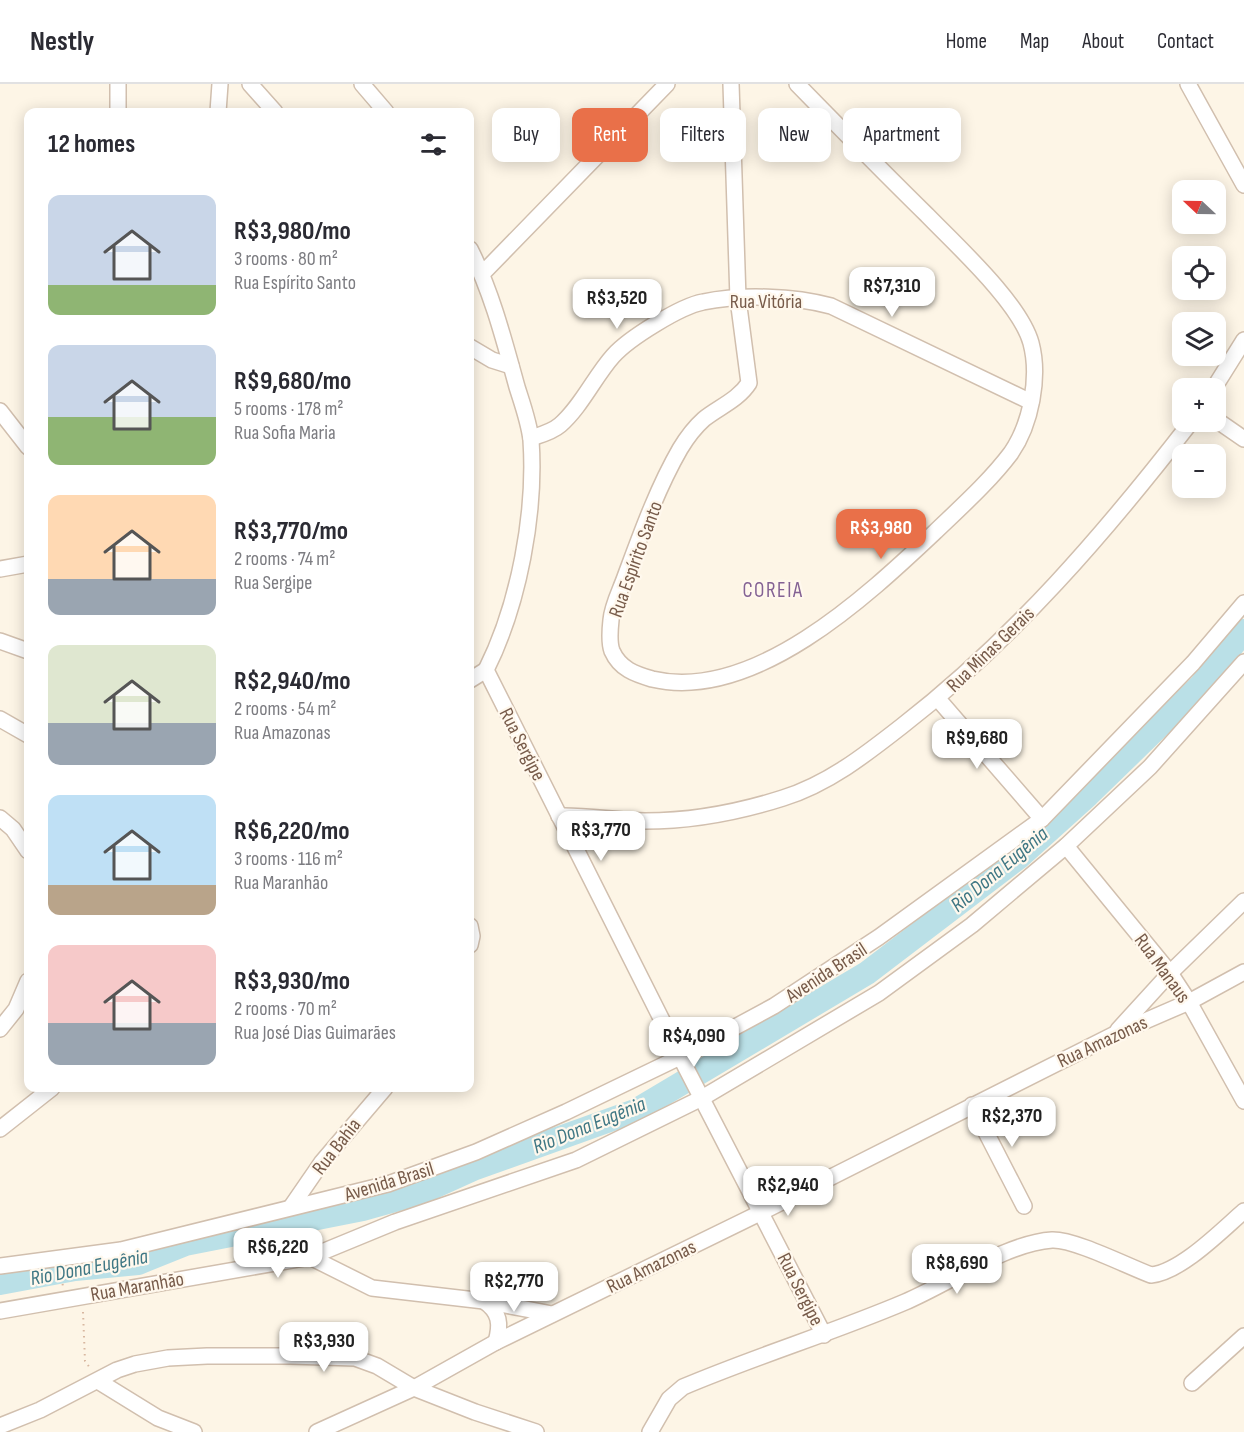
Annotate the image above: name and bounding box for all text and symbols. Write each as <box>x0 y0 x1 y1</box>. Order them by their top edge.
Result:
text: Nestly <box>30 25 94 58</box>
text: Home <box>946 29 987 54</box>
text: Map <box>1020 29 1049 54</box>
text: About <box>1082 29 1124 54</box>
text: Contact <box>1157 29 1214 54</box>
chip: Buy <box>492 108 560 162</box>
chip: Rent <box>572 108 648 162</box>
chip: Filters <box>660 108 746 162</box>
chip: New <box>758 108 831 162</box>
chip: Apartment <box>843 108 961 162</box>
icon: filters <box>417 128 450 161</box>
text: 12 homes <box>48 129 135 160</box>
north arrow <box>1172 180 1226 234</box>
map controls <box>1172 180 1226 498</box>
text: R$3,980/mo <box>234 216 351 247</box>
icon: home <box>96 219 168 291</box>
button: locate <box>1172 246 1226 300</box>
text: 3 rooms · 80 m² <box>234 247 338 271</box>
pin: R$7,310 <box>837 267 947 318</box>
text: Rua Espírito Santo <box>234 271 356 295</box>
text: R$7,310 <box>863 274 921 298</box>
pin: R$3,520 <box>562 279 672 330</box>
text: R$3,520 <box>587 286 647 310</box>
street label: Rua Vitória <box>730 290 802 314</box>
button: layers <box>1172 312 1226 366</box>
text: R$9,680/mo <box>234 366 351 397</box>
icon: home <box>96 369 168 441</box>
button: + <box>1172 378 1226 432</box>
text: 5 rooms · 178 m² <box>234 397 343 421</box>
text: Rua Sofia Maria <box>234 421 336 445</box>
button: − <box>1172 444 1226 498</box>
street label: Rua Espírito Santo <box>604 498 668 621</box>
pin: R$3,980 <box>826 509 936 560</box>
text: R$3,770/mo <box>234 516 348 547</box>
text: R$3,980 <box>850 516 912 540</box>
icon: home <box>96 519 168 591</box>
text: 2 rooms · 74 m² <box>234 547 335 571</box>
text: Rua Sergipe <box>234 571 312 595</box>
district label: COREIA <box>743 578 804 603</box>
street label: Rua Minas Gerais <box>942 602 1040 698</box>
text: R$2,940/mo <box>234 666 351 697</box>
icon: home <box>96 669 168 741</box>
text: 2 rooms · 54 m² <box>234 697 336 721</box>
street label: Rua Sergipe <box>494 704 551 785</box>
pin: R$9,680 <box>922 719 1032 770</box>
text: Rua Amazonas <box>234 721 331 745</box>
text: R$9,680 <box>946 726 1008 750</box>
pin: R$3,770 <box>546 811 656 862</box>
text: R$6,220/mo <box>234 816 350 847</box>
text: R$3,770 <box>571 818 631 842</box>
icon: home <box>96 819 168 891</box>
water label: Rio Dona Eugênia <box>946 821 1053 917</box>
text: 3 rooms · 116 m² <box>234 847 343 871</box>
text: Rua Maranhão <box>234 871 328 895</box>
street label: Rua Manaus <box>1129 929 1195 1008</box>
street label: Avenida Brasil <box>781 938 872 1009</box>
text: R$3,930/mo <box>234 966 350 997</box>
icon: home <box>96 969 168 1041</box>
text: 2 rooms · 70 m² <box>234 997 337 1021</box>
street label: Rua Amazonas <box>1054 1011 1151 1073</box>
pin: R$4,090 <box>639 1017 749 1068</box>
text: Rua José Dias Guimarães <box>234 1021 396 1045</box>
text: R$4,090 <box>663 1024 725 1048</box>
water label: Rio Dona Eugênia <box>529 1091 650 1159</box>
pin: R$2,370 <box>957 1097 1067 1148</box>
text: R$2,370 <box>982 1104 1042 1128</box>
street label: Rua Bahia <box>307 1114 366 1180</box>
street label: Avenida Brasil <box>341 1157 437 1207</box>
pin: R$2,940 <box>733 1166 843 1217</box>
text: R$2,940 <box>757 1173 819 1197</box>
pin: R$6,220 <box>223 1228 333 1279</box>
text: R$6,220 <box>248 1235 308 1259</box>
street label: Rua Amazonas <box>603 1235 700 1299</box>
water label: Rio Dona Eugênia <box>28 1244 151 1291</box>
pin: R$8,690 <box>902 1244 1012 1295</box>
street label: Rua Sergipe <box>772 1249 829 1330</box>
text: R$8,690 <box>926 1251 988 1275</box>
pin: R$2,770 <box>459 1262 569 1313</box>
street label: Rua Maranhão <box>89 1267 186 1307</box>
text: R$2,770 <box>484 1269 544 1293</box>
pin: R$3,930 <box>269 1322 379 1373</box>
text: R$3,930 <box>293 1329 355 1353</box>

